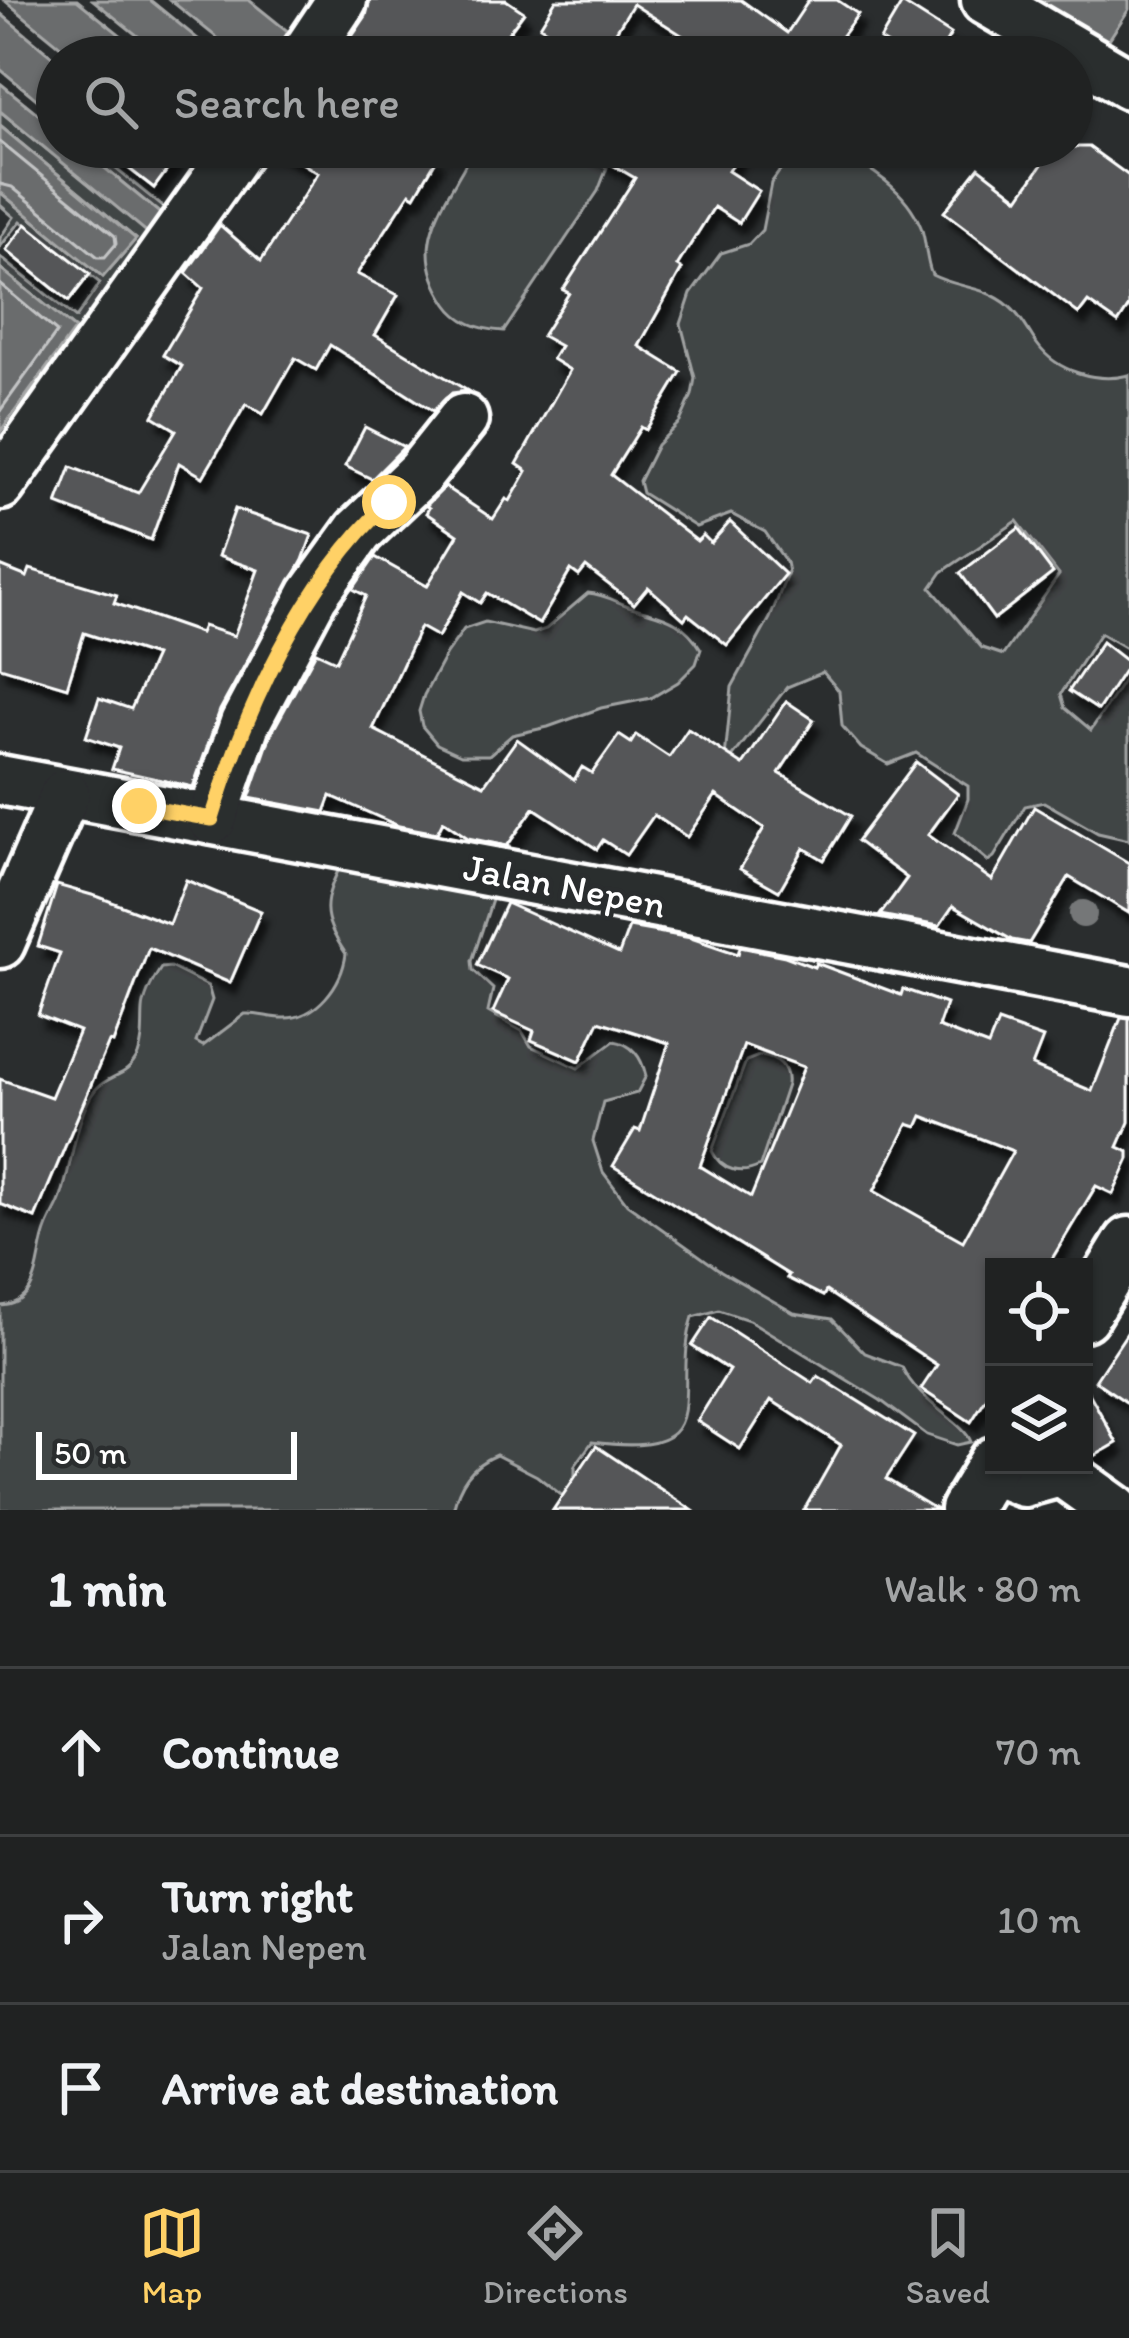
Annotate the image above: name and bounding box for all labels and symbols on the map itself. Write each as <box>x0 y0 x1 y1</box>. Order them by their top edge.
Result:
route start <box>362 475 416 529</box>
route end <box>112 779 166 833</box>
street label: Jalan Nepen <box>460 843 670 928</box>
scale bar <box>36 1426 297 1479</box>

